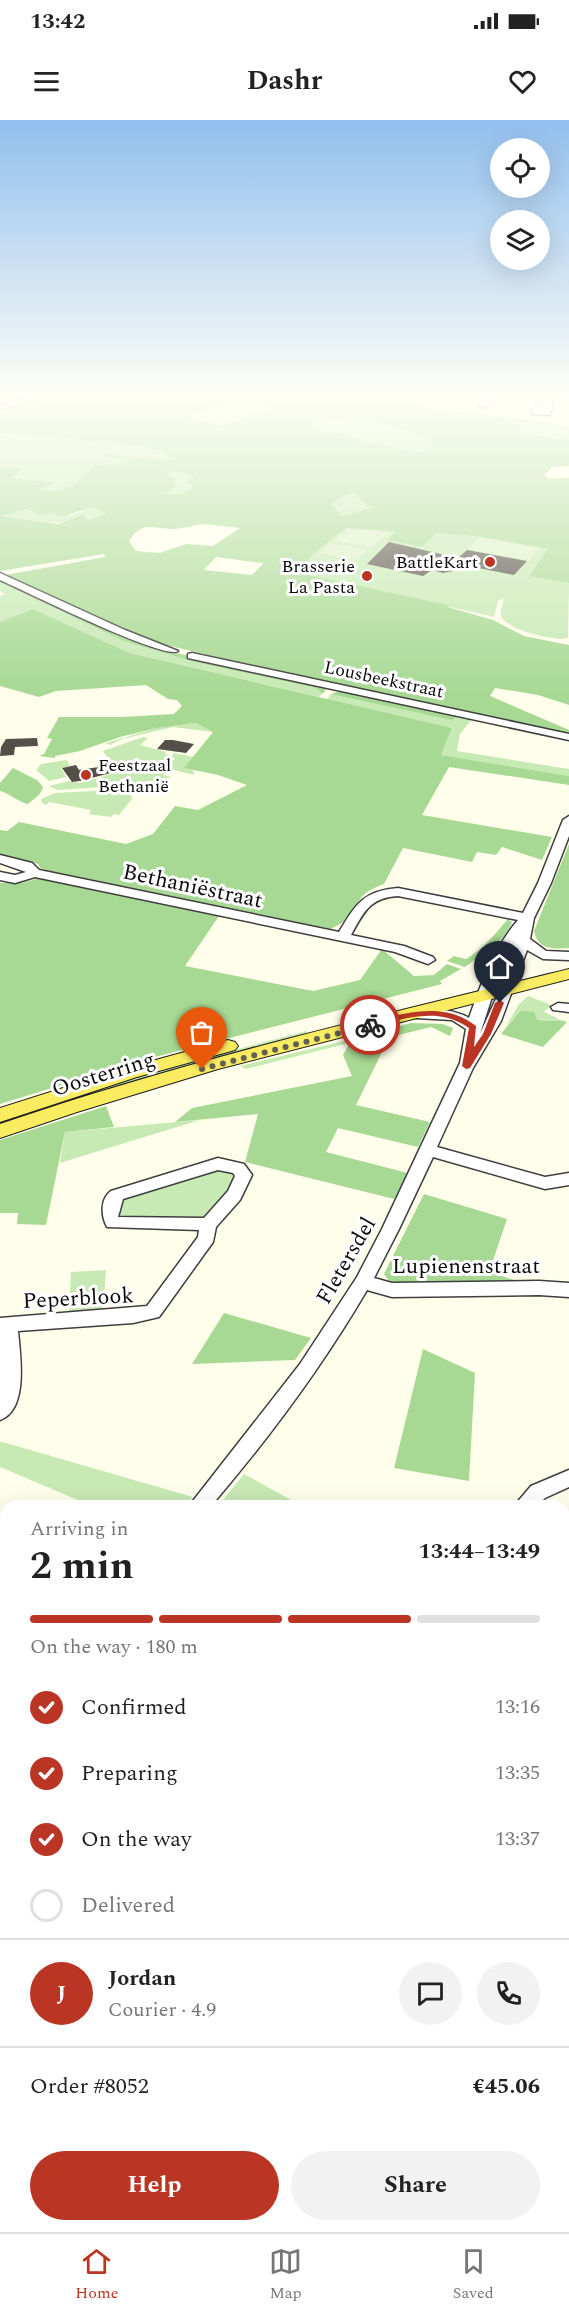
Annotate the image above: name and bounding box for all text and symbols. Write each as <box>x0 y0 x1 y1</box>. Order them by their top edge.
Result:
text: 13:42 <box>30 5 85 38</box>
text: Dashr <box>247 60 322 102</box>
icon: menu <box>30 65 63 98</box>
icon: heart <box>506 65 539 98</box>
map controls <box>490 138 550 270</box>
button: locate <box>490 138 550 198</box>
button: layers <box>490 210 550 270</box>
place label: BattleKart <box>396 549 478 576</box>
place label: Brasserie La Pasta <box>281 553 355 601</box>
marker: BattleKart <box>483 555 497 569</box>
marker: Brasserie La Pasta <box>360 569 374 583</box>
street label: Lousbeekstraat <box>322 654 446 705</box>
place label: Feestzaal Bethanië <box>98 752 171 800</box>
marker: Feestzaal Bethanië <box>79 768 93 782</box>
street label: Bethaniëstraat <box>120 856 266 917</box>
pin <box>474 941 525 1003</box>
icon: home <box>483 950 516 983</box>
courier <box>340 995 400 1055</box>
pin <box>176 1007 227 1069</box>
icon: bike <box>354 1009 387 1042</box>
icon: bag <box>185 1016 218 1049</box>
street label: Oosterring <box>48 1043 159 1106</box>
street label: Fletersdel <box>308 1211 385 1311</box>
street label: Lupienenstraat <box>392 1250 540 1283</box>
street label: Peperblook <box>22 1279 134 1318</box>
text: Arriving in <box>30 1514 128 1544</box>
text: 13:44–13:49 <box>418 1535 540 1568</box>
text: 2 min <box>30 1537 134 1596</box>
text: On the way · 180 m <box>30 1632 198 1662</box>
icon: check <box>30 1691 63 1724</box>
text: Confirmed <box>81 1691 187 1724</box>
text: 13:16 <box>495 1692 540 1722</box>
icon: check <box>30 1757 63 1790</box>
text: Preparing <box>81 1757 178 1790</box>
text: 13:35 <box>495 1758 540 1788</box>
icon: check <box>30 1823 63 1856</box>
text: On the way <box>81 1823 192 1856</box>
text: 13:37 <box>495 1824 540 1854</box>
text: Delivered <box>81 1889 175 1922</box>
text: Jordan <box>108 1962 176 1995</box>
button: chat <box>399 1962 462 2025</box>
button: phone <box>477 1962 540 2025</box>
text: J <box>57 1977 66 2010</box>
text: Courier · 4.9 <box>108 1995 216 2025</box>
text: Order #8052 <box>30 2070 149 2103</box>
text: €45.06 <box>472 2070 540 2103</box>
button: Help <box>30 2151 279 2220</box>
button: Share <box>291 2151 540 2220</box>
tab: Home <box>75 2245 118 2305</box>
tab: Map <box>269 2245 302 2305</box>
tab: Saved <box>453 2245 494 2305</box>

